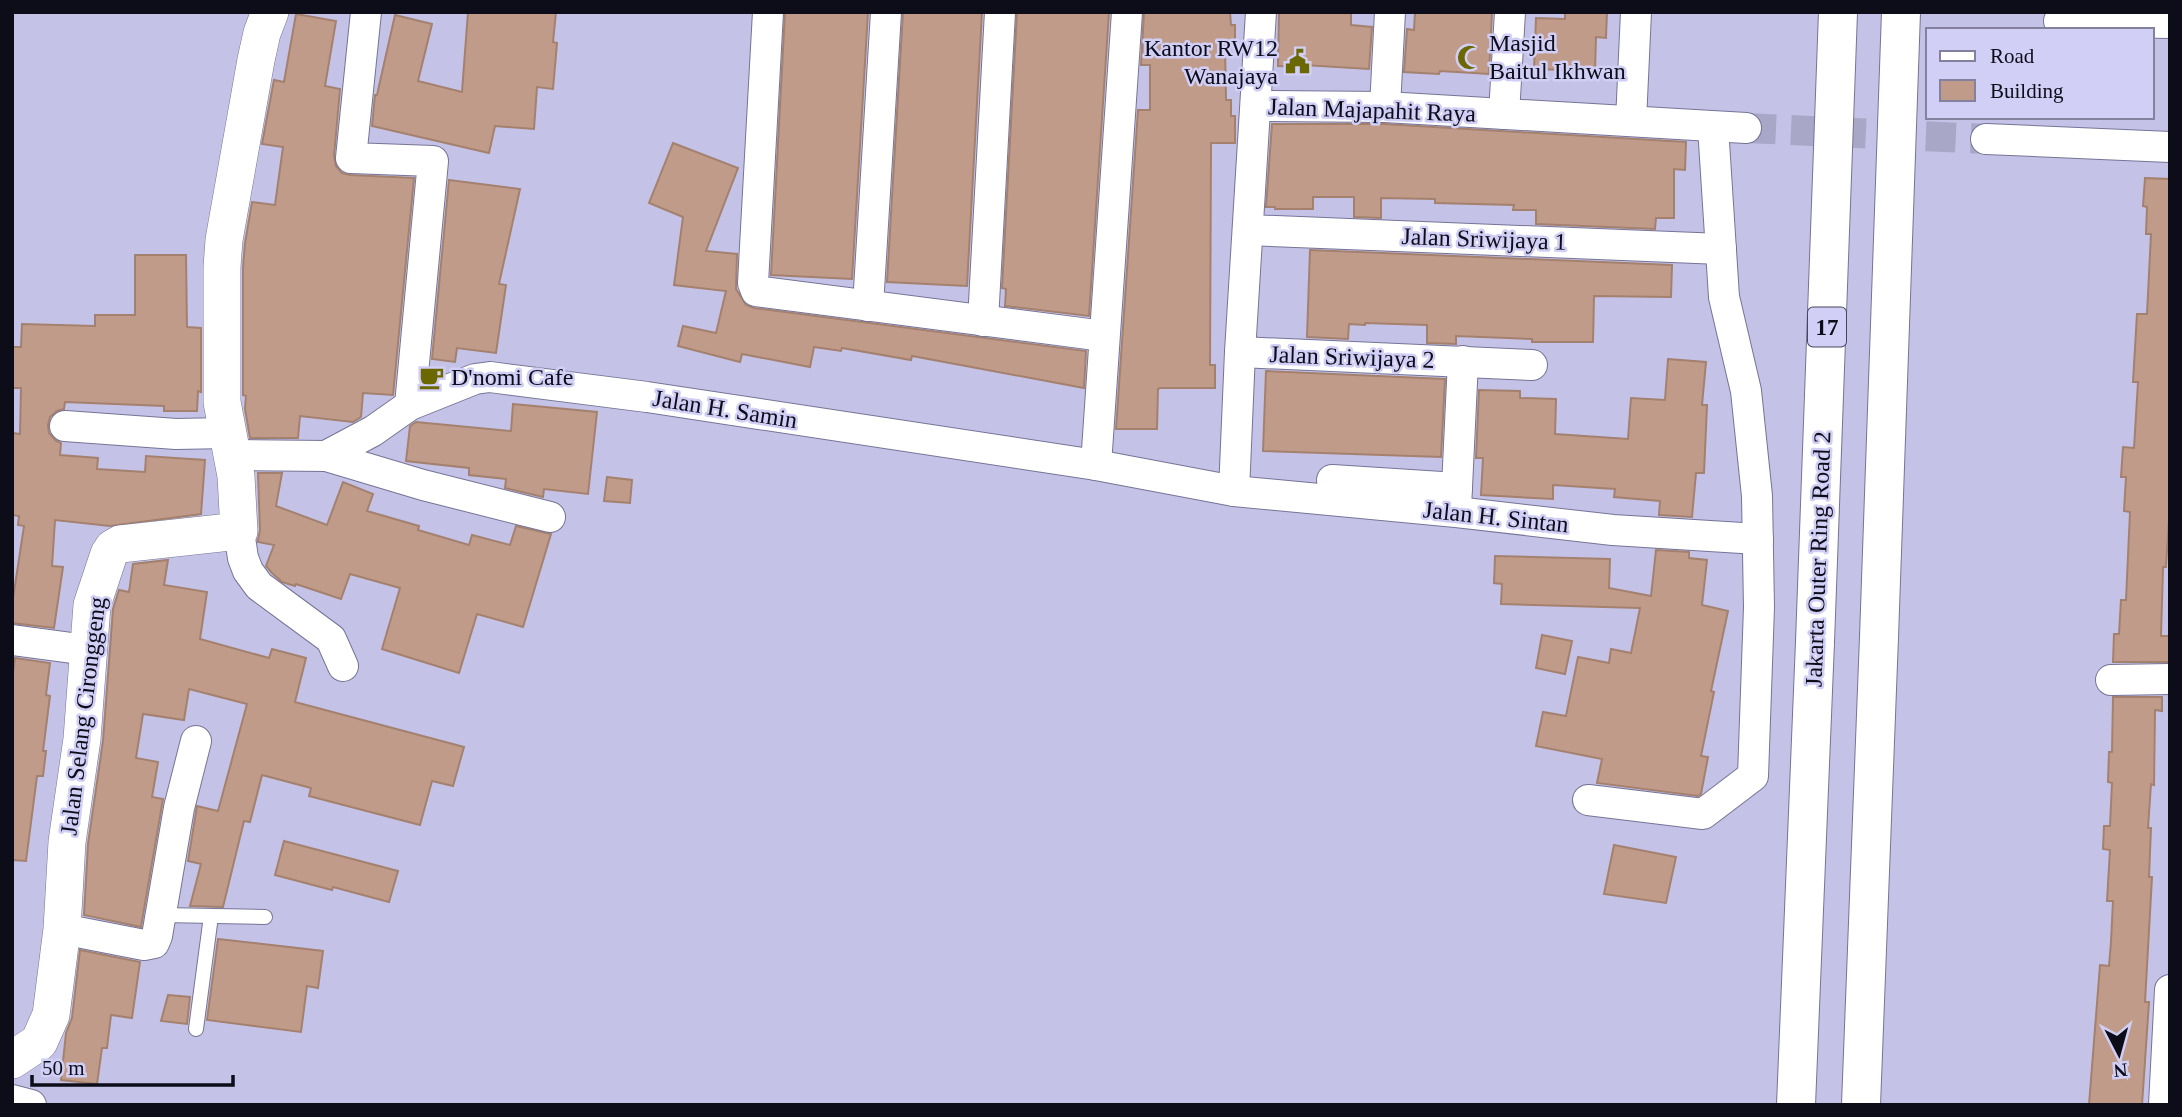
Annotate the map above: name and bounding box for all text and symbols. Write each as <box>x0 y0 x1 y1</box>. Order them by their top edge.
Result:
legend <box>1926 28 2154 119</box>
place label: Masjid Baitul Ikhwan <box>1489 30 1626 84</box>
place label: Kantor RW12 Wanajaya <box>1144 35 1278 89</box>
mosque icon: Masjid Baitul Ikhwan <box>1455 43 1483 71</box>
text: Road <box>1990 44 2035 68</box>
public building icon: Kantor RW12 Wanajaya <box>1284 48 1312 76</box>
text: Building <box>1990 79 2064 103</box>
street label: Jalan Majapahit Raya <box>1268 93 1477 127</box>
street label: Jalan Sriwijaya 1 <box>1401 223 1567 255</box>
road number: 17 <box>1808 308 1846 346</box>
street label: Jalan Sriwijaya 2 <box>1269 341 1435 373</box>
cafe icon: D'nomi Cafe <box>417 363 445 391</box>
place label: D'nomi Cafe <box>451 364 573 390</box>
street label: Jalan H. Samin <box>651 385 799 433</box>
street label: Jakarta Outer Ring Road 2 <box>1801 431 1835 687</box>
street label: Jalan H. Sintan <box>1422 496 1570 538</box>
street label: Jalan Selang Cironggeng <box>55 595 111 837</box>
north arrow <box>2084 1019 2154 1089</box>
scale bar <box>32 1044 233 1088</box>
text: 50 m <box>42 1056 85 1080</box>
text: N <box>2113 1059 2129 1082</box>

